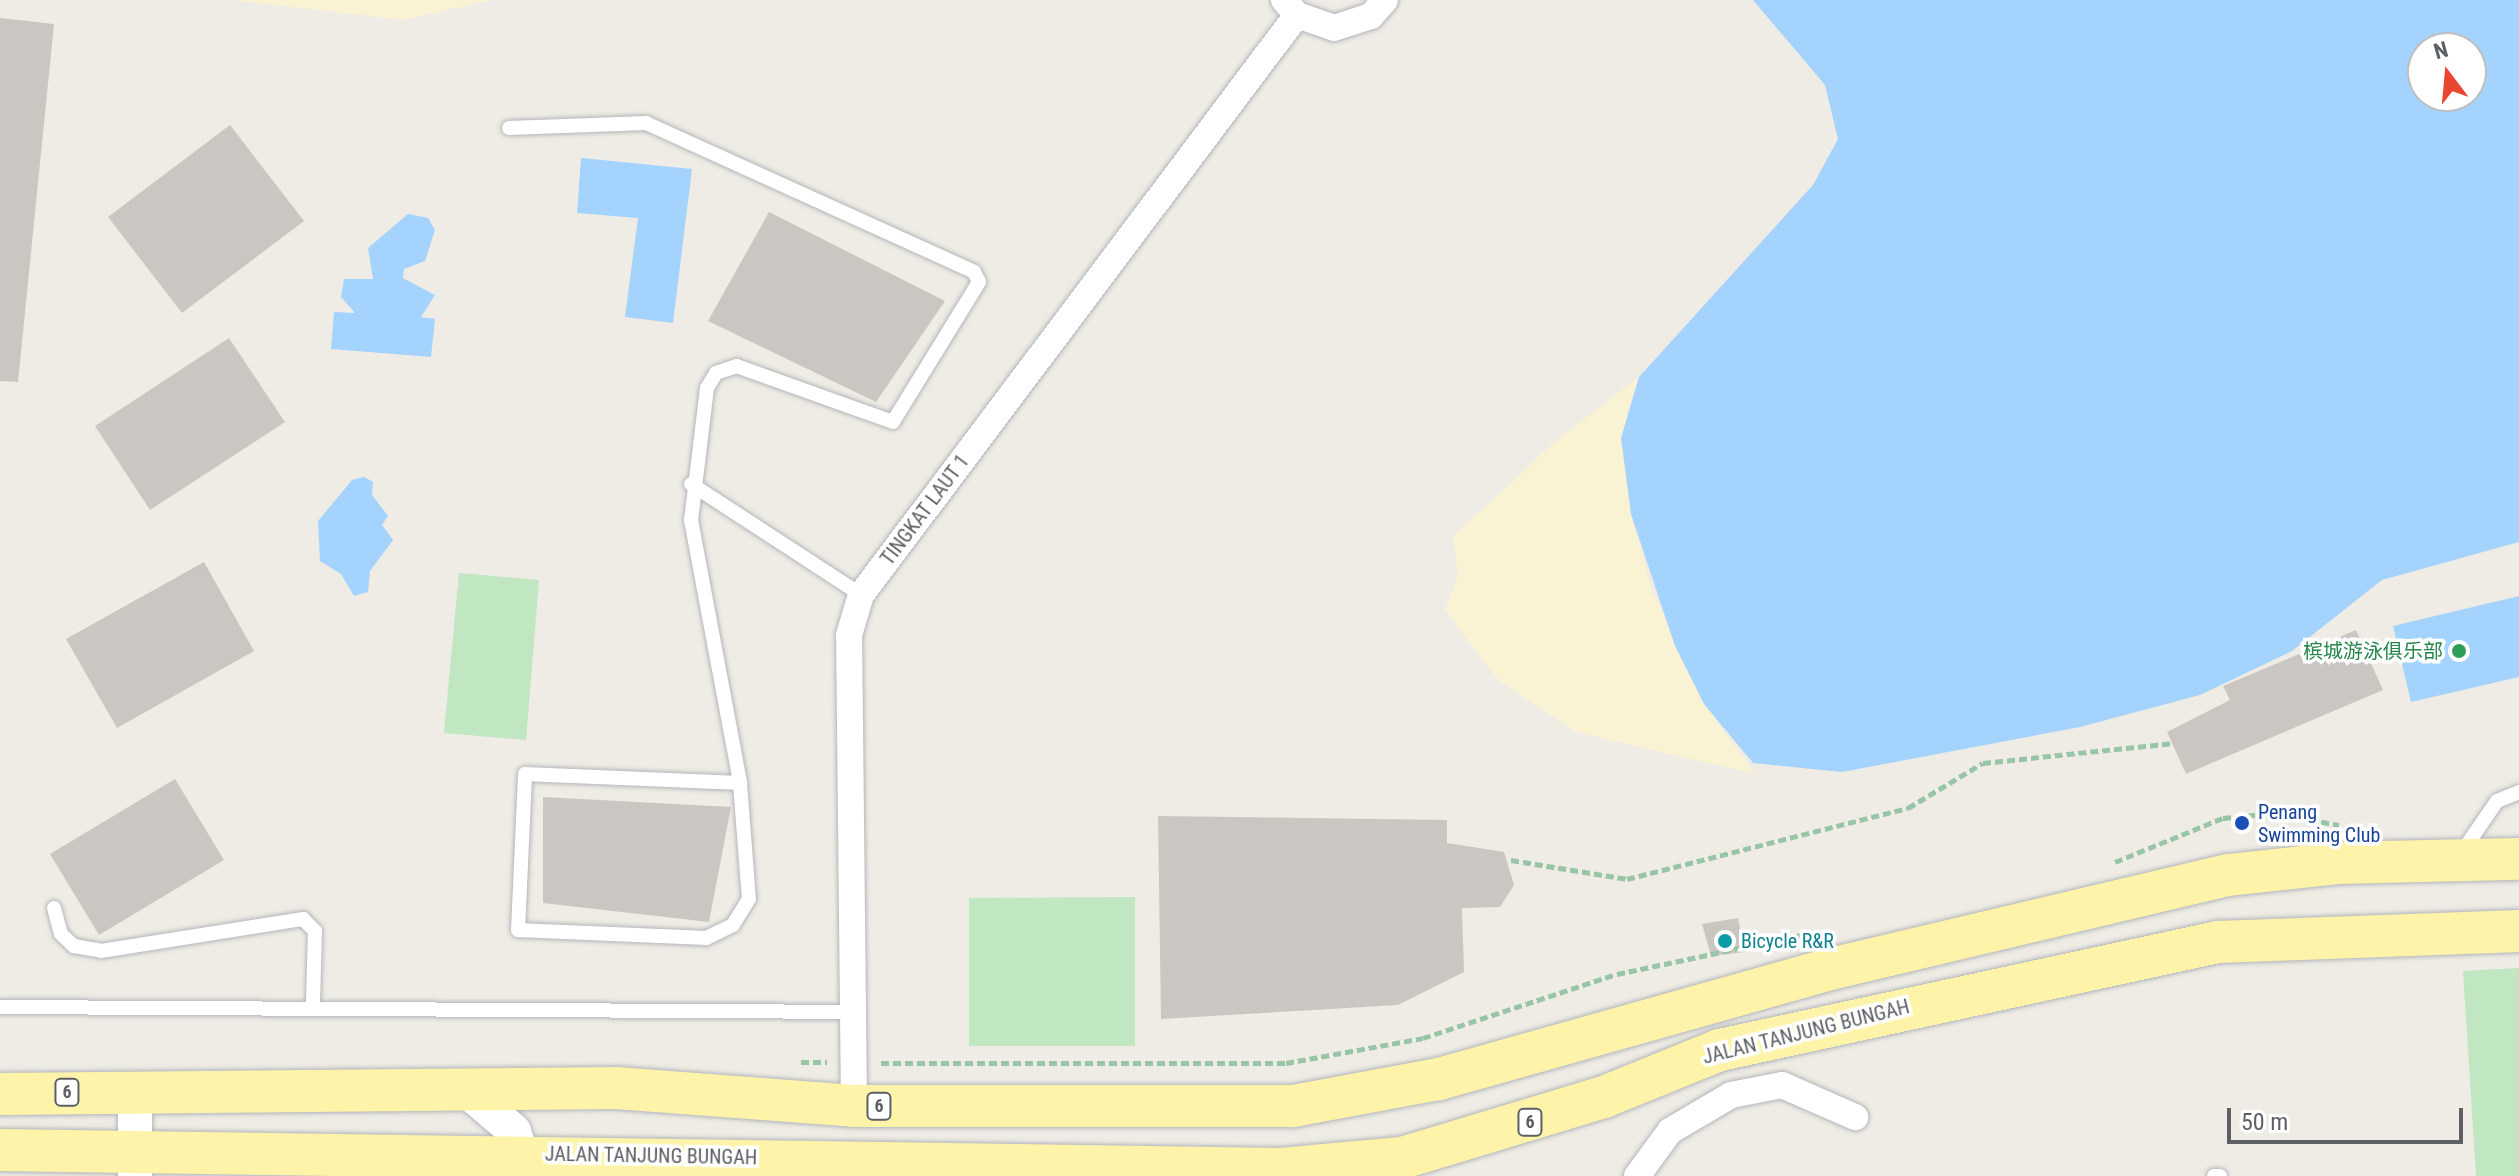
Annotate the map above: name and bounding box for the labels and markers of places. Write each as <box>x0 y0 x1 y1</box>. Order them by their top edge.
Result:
place label: 槟城游泳俱乐部 <box>2303 639 2443 663</box>
marker: 槟城游泳俱乐部 <box>2450 642 2468 660</box>
place label: Penang Swimming Club <box>2258 800 2380 847</box>
marker: Penang Swimming Club <box>2233 814 2251 832</box>
place label: Bicycle R&R <box>1741 929 1834 953</box>
marker: Bicycle R&R <box>1716 932 1734 950</box>

